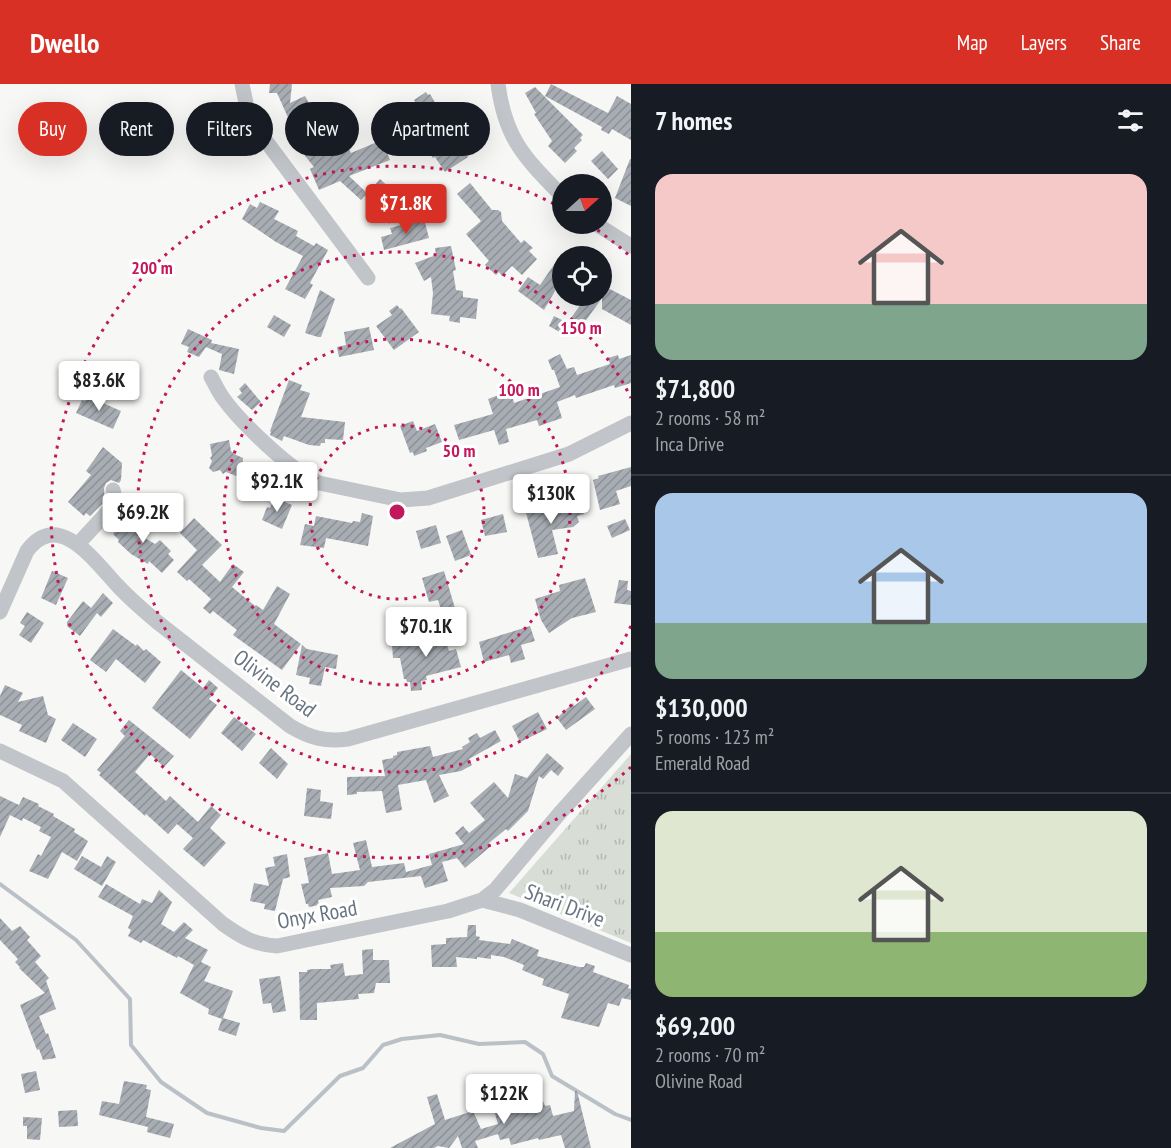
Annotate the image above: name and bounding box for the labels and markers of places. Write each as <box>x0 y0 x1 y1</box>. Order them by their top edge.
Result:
pin: $71.8K <box>357 184 455 235</box>
pin: $83.6K <box>50 361 148 412</box>
pin: $92.1K <box>228 462 326 513</box>
pin: $130K <box>509 474 593 525</box>
pin: $69.2K <box>94 493 192 544</box>
centre of rings <box>387 502 407 522</box>
pin: $70.1K <box>377 607 475 658</box>
pin: $122K <box>462 1074 546 1125</box>

